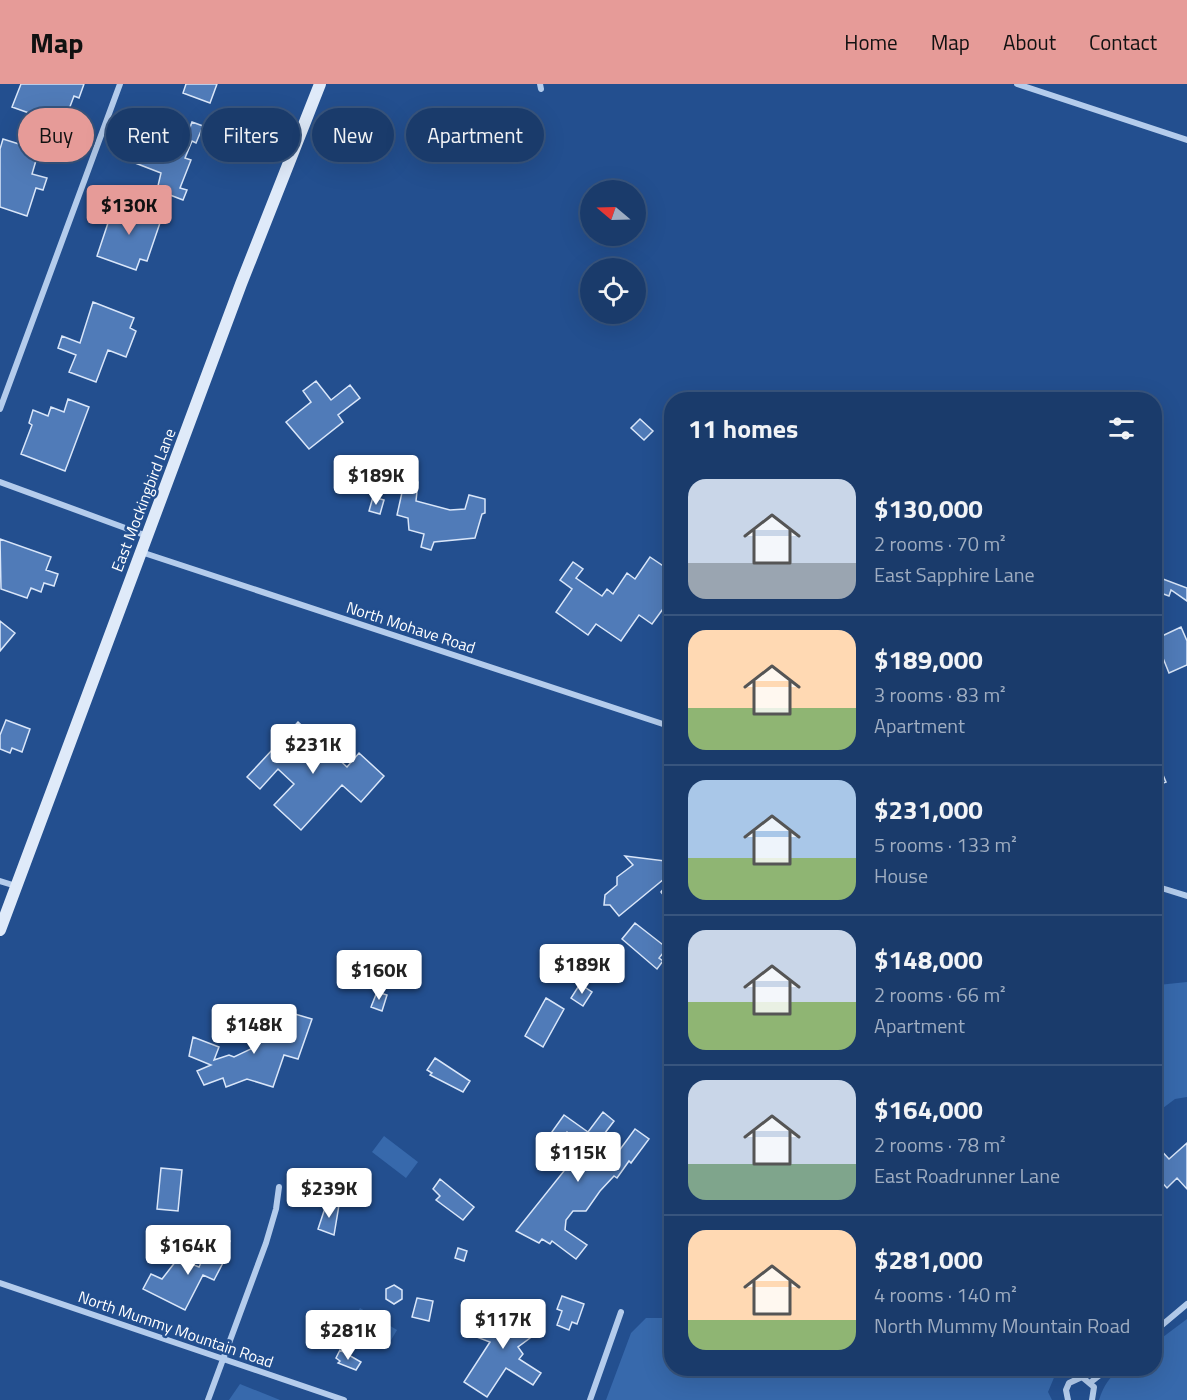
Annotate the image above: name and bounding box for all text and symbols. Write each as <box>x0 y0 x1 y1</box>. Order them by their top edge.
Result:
text: Map <box>30 21 84 64</box>
text: Home <box>844 26 898 58</box>
text: Map <box>931 26 970 58</box>
text: About <box>1003 26 1056 58</box>
text: Contact <box>1089 26 1157 58</box>
chip: Buy <box>18 108 94 162</box>
chip: Rent <box>106 108 190 162</box>
chip: Filters <box>202 108 300 162</box>
chip: New <box>312 108 394 162</box>
chip: Apartment <box>406 108 544 162</box>
north arrow <box>580 180 646 246</box>
map controls <box>580 180 646 324</box>
pin: $130K <box>87 185 171 236</box>
text: $130K <box>101 189 157 220</box>
button: locate <box>580 258 646 324</box>
text: 11 homes <box>688 409 798 448</box>
icon: filters <box>1105 412 1138 445</box>
street label: East Mockingbird Lane <box>105 425 181 575</box>
pin: $189K <box>334 455 418 506</box>
text: $189K <box>348 459 404 490</box>
text: $130,000 <box>874 489 983 528</box>
icon: home <box>736 503 808 575</box>
text: 2 rooms · 70 m² <box>874 528 1006 559</box>
text: East Sapphire Lane <box>874 559 1035 590</box>
street label: North Mohave Road <box>343 595 479 659</box>
text: $189,000 <box>874 640 983 679</box>
icon: home <box>736 654 808 726</box>
text: 3 rooms · 83 m² <box>874 679 1006 710</box>
text: Apartment <box>874 710 965 741</box>
pin: $231K <box>271 724 355 775</box>
text: $231K <box>285 728 341 759</box>
text: $231,000 <box>874 790 983 829</box>
icon: home <box>736 804 808 876</box>
text: 5 rooms · 133 m² <box>874 829 1017 860</box>
text: House <box>874 860 928 891</box>
text: $148,000 <box>874 940 983 979</box>
pin: $189K <box>540 944 624 995</box>
text: $189K <box>554 948 610 979</box>
pin: $160K <box>337 950 421 1001</box>
text: $160K <box>351 954 407 985</box>
icon: home <box>736 954 808 1026</box>
text: 2 rooms · 66 m² <box>874 979 1006 1010</box>
pin: $148K <box>212 1004 296 1055</box>
text: $148K <box>226 1008 282 1039</box>
text: Apartment <box>874 1010 965 1041</box>
text: $164,000 <box>874 1090 983 1129</box>
icon: home <box>736 1104 808 1176</box>
text: 2 rooms · 78 m² <box>874 1129 1006 1160</box>
pin: $115K <box>536 1132 620 1183</box>
text: $115K <box>550 1136 606 1167</box>
text: East Roadrunner Lane <box>874 1160 1060 1191</box>
pin: $239K <box>287 1168 371 1219</box>
text: $239K <box>301 1172 357 1203</box>
pin: $164K <box>146 1225 230 1276</box>
text: $164K <box>160 1229 216 1260</box>
text: $281,000 <box>874 1240 983 1279</box>
icon: home <box>736 1254 808 1326</box>
text: 4 rooms · 140 m² <box>874 1279 1017 1310</box>
street label: North Mummy Mountain Road <box>75 1284 277 1374</box>
pin: $117K <box>461 1299 545 1350</box>
text: $117K <box>475 1303 531 1334</box>
pin: $281K <box>306 1310 390 1361</box>
text: North Mummy Mountain Road <box>874 1310 1130 1341</box>
text: $281K <box>320 1314 376 1345</box>

